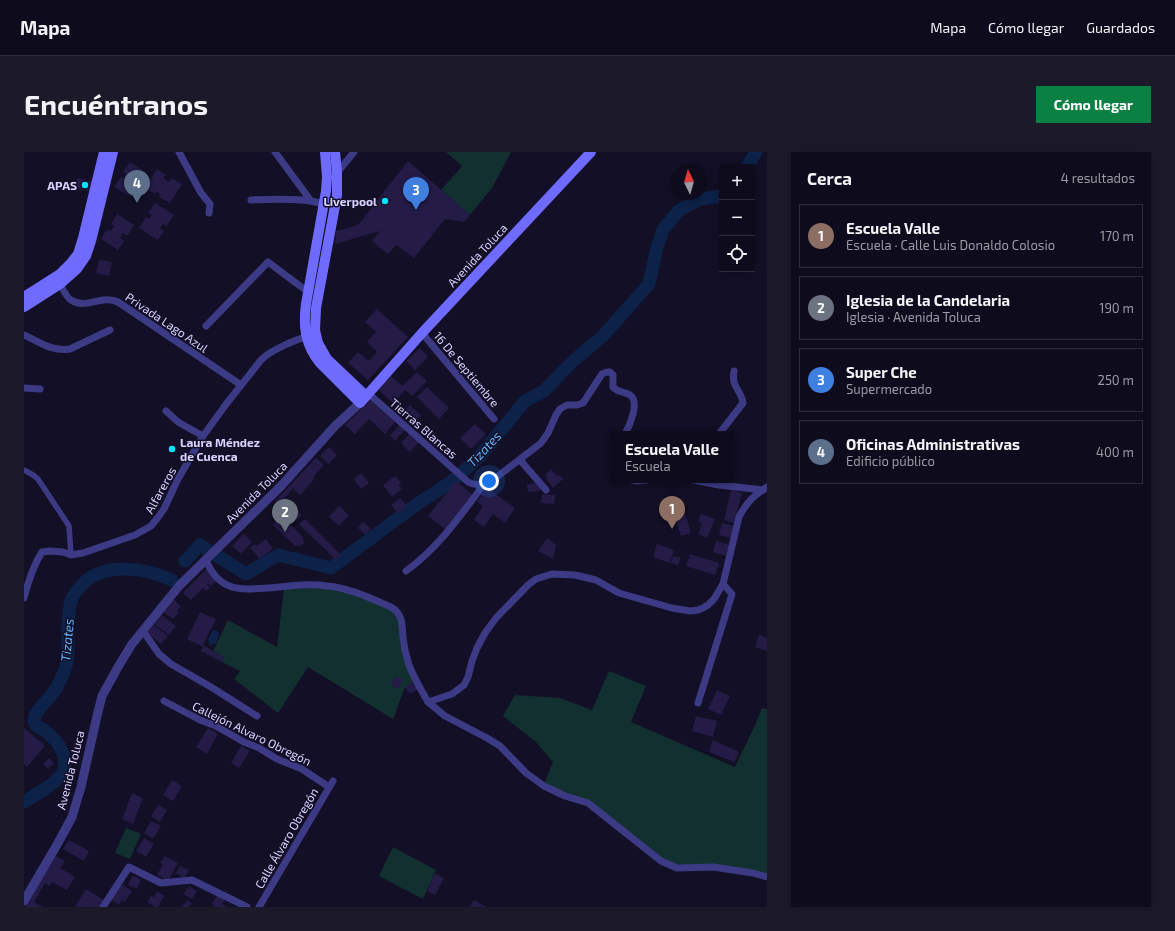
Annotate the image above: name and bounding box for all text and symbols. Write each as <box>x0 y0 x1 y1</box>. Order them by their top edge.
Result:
text: Mapa <box>20 16 70 39</box>
text: Mapa <box>930 19 966 36</box>
text: Cómo llegar <box>988 19 1064 36</box>
text: Guardados <box>1086 19 1155 36</box>
button: Cómo llegar <box>1036 86 1151 123</box>
text: Encuéntranos <box>24 87 208 121</box>
north arrow <box>671 164 707 200</box>
map controls <box>719 164 755 272</box>
button: + <box>719 164 755 200</box>
text: Cerca <box>807 168 852 188</box>
pin: 4 <box>124 170 150 203</box>
text: 4 resultados <box>1061 170 1135 186</box>
pin: 3 <box>403 177 429 210</box>
place label: APAS <box>47 178 77 192</box>
marker: APAS <box>80 180 90 190</box>
place label: Liverpool <box>323 194 377 208</box>
marker: Liverpool <box>380 196 390 206</box>
button: − <box>719 200 755 236</box>
text: Escuela Valle <box>846 219 940 237</box>
street label: Avenida Toluca <box>444 221 510 289</box>
text: 1 <box>818 228 824 244</box>
text: 170 m <box>1100 228 1134 244</box>
button: locate <box>719 236 755 272</box>
text: Escuela · Calle Luis Donaldo Colosio <box>846 237 1055 253</box>
street label: Privada Lago Azul <box>123 289 211 355</box>
text: Iglesia de la Candelaria <box>846 291 1010 309</box>
text: 2 <box>817 300 825 316</box>
text: 190 m <box>1099 300 1134 316</box>
text: Iglesia · Avenida Toluca <box>846 309 981 325</box>
street label: 16 De Septiembre <box>431 329 503 409</box>
text: Super Che <box>846 363 917 381</box>
text: 3 <box>817 372 825 388</box>
text: 250 m <box>1098 372 1134 388</box>
text: Supermercado <box>846 381 932 397</box>
street label: Tierras Blancas <box>388 395 460 461</box>
water label: Tizates <box>463 427 505 470</box>
popup <box>610 431 734 483</box>
place label: Laura Méndez de Cuenca <box>180 435 260 463</box>
text: Oficinas Administrativas <box>846 435 1020 453</box>
text: Escuela Valle <box>625 440 719 458</box>
marker: Laura Méndez de Cuenca <box>167 444 177 454</box>
text: 4 <box>817 444 825 460</box>
text: 400 m <box>1096 444 1134 460</box>
text: Edificio público <box>846 453 935 469</box>
street label: Avenida Toluca <box>222 458 290 526</box>
text: Escuela <box>625 458 671 474</box>
street label: Alfareros <box>142 464 178 516</box>
your location <box>479 471 499 491</box>
pin: 1 <box>659 496 685 529</box>
pin: 2 <box>272 499 298 532</box>
water label: Tizates <box>57 617 77 662</box>
street label: Callejón Alvaro Obregón <box>190 698 314 769</box>
street label: Avenida Toluca <box>53 729 87 811</box>
street label: Calle Álvaro Obregón <box>252 785 320 891</box>

